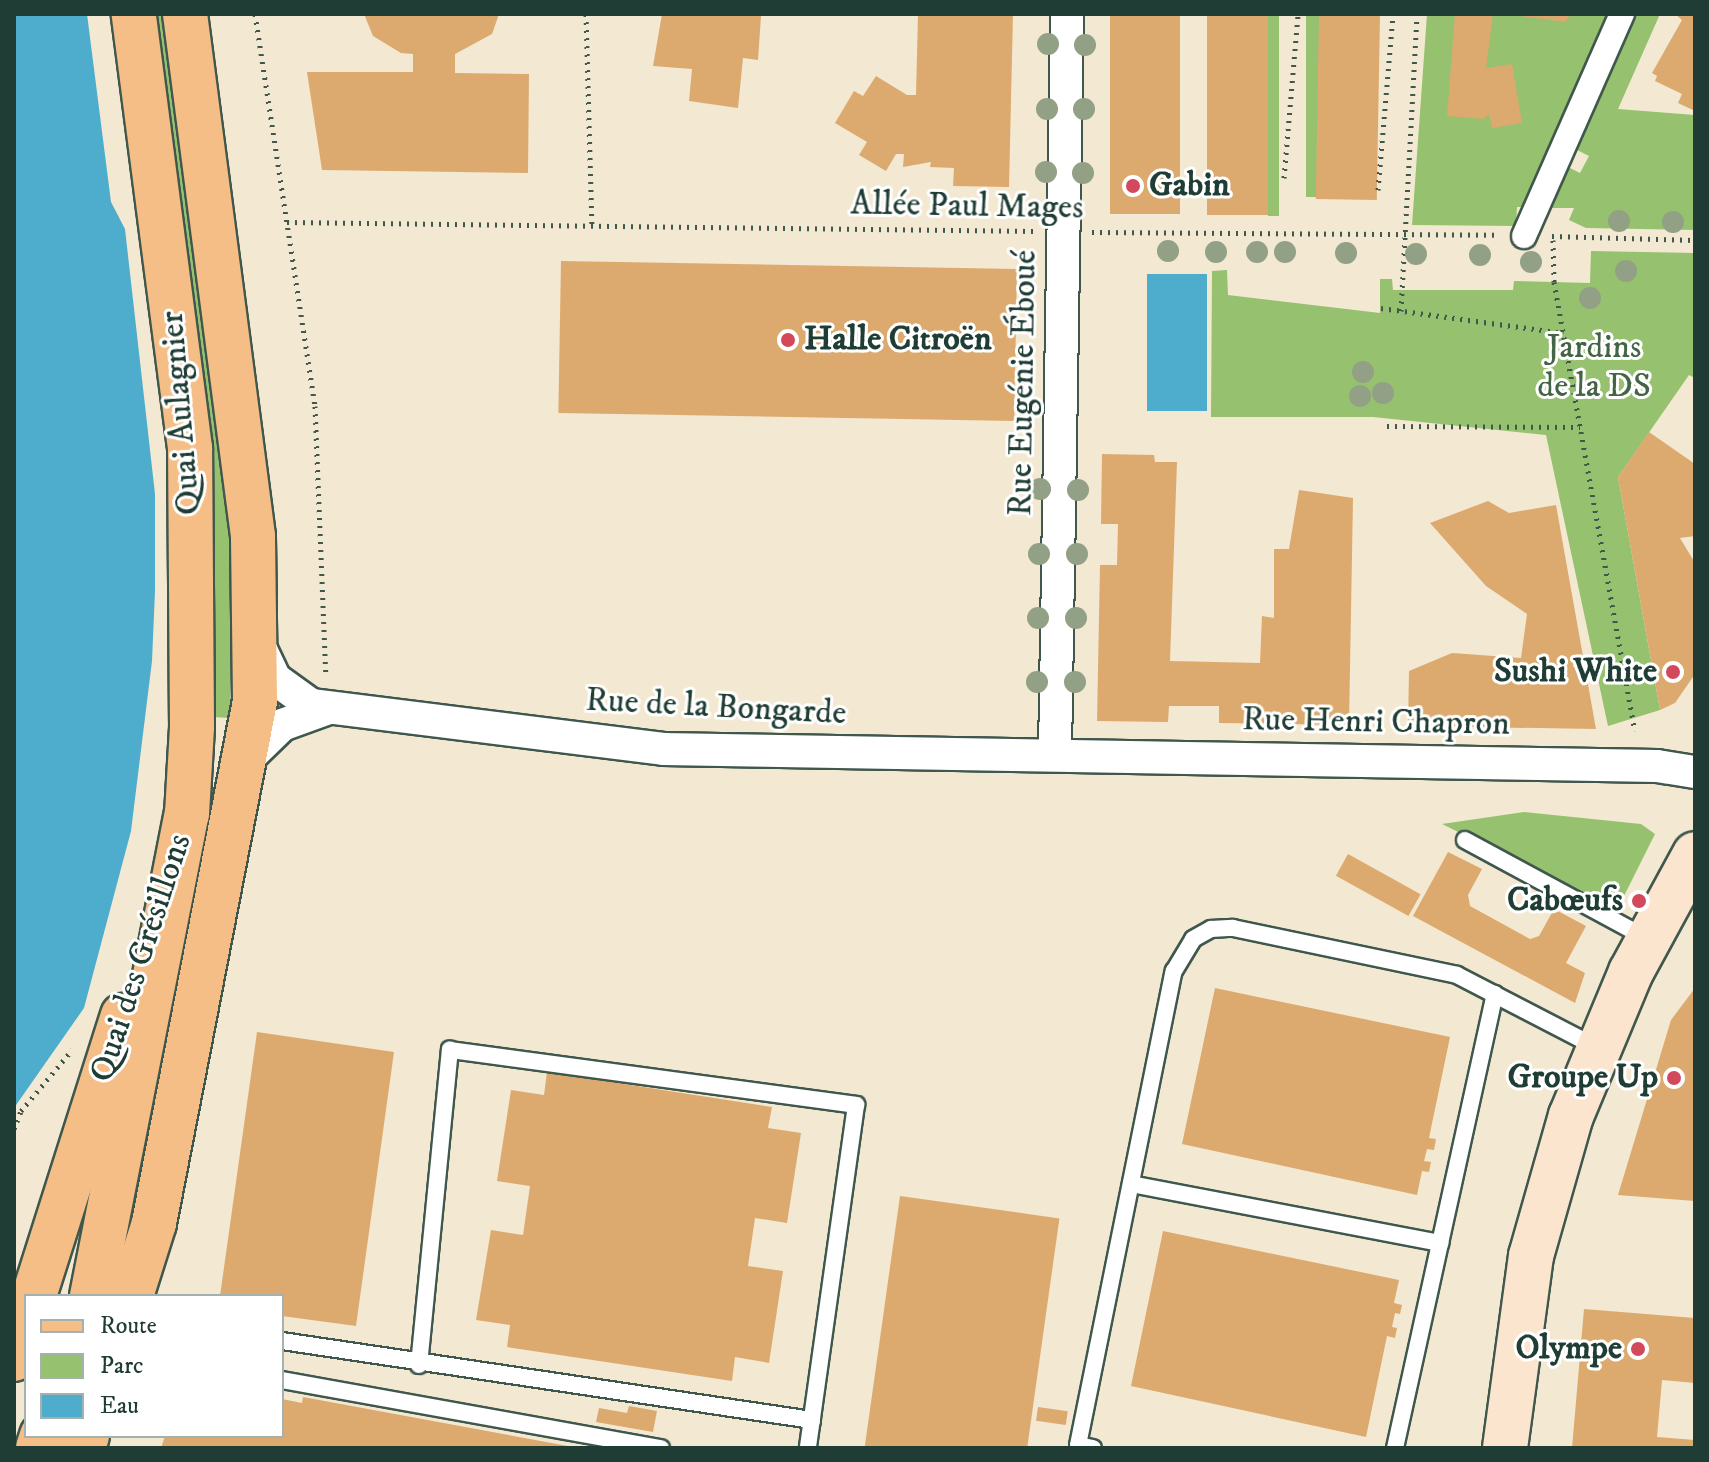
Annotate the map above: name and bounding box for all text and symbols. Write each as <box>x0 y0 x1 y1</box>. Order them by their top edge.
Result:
place label: Gabin <box>1149 166 1230 206</box>
marker: Gabin <box>1124 177 1142 195</box>
street label: Allée Paul Mages <box>850 184 1084 228</box>
street label: Rue Eugénie Éboué <box>1000 249 1046 517</box>
street label: Quai Aulagnier <box>152 309 210 517</box>
place label: Halle Citroën <box>804 320 992 360</box>
park label: Jardins de la DS <box>1537 327 1651 406</box>
marker: Halle Citroën <box>779 331 797 349</box>
place label: Sushi White <box>1494 652 1657 692</box>
marker: Sushi White <box>1664 663 1682 681</box>
street label: Rue de la Bongarde <box>585 680 847 734</box>
street label: Rue Henri Chapron <box>1242 699 1510 745</box>
street label: Quai des Grésillons <box>82 829 200 1087</box>
place label: Cabœufs <box>1507 881 1623 921</box>
marker: Cabœufs <box>1630 892 1648 910</box>
place label: Groupe Up <box>1508 1058 1658 1098</box>
marker: Groupe Up <box>1665 1069 1683 1087</box>
legend <box>24 1294 284 1438</box>
text: Route <box>100 1311 157 1341</box>
place label: Olympe <box>1516 1329 1622 1369</box>
marker: Olympe <box>1629 1340 1647 1358</box>
text: Parc <box>100 1351 143 1381</box>
text: Eau <box>100 1391 139 1421</box>

